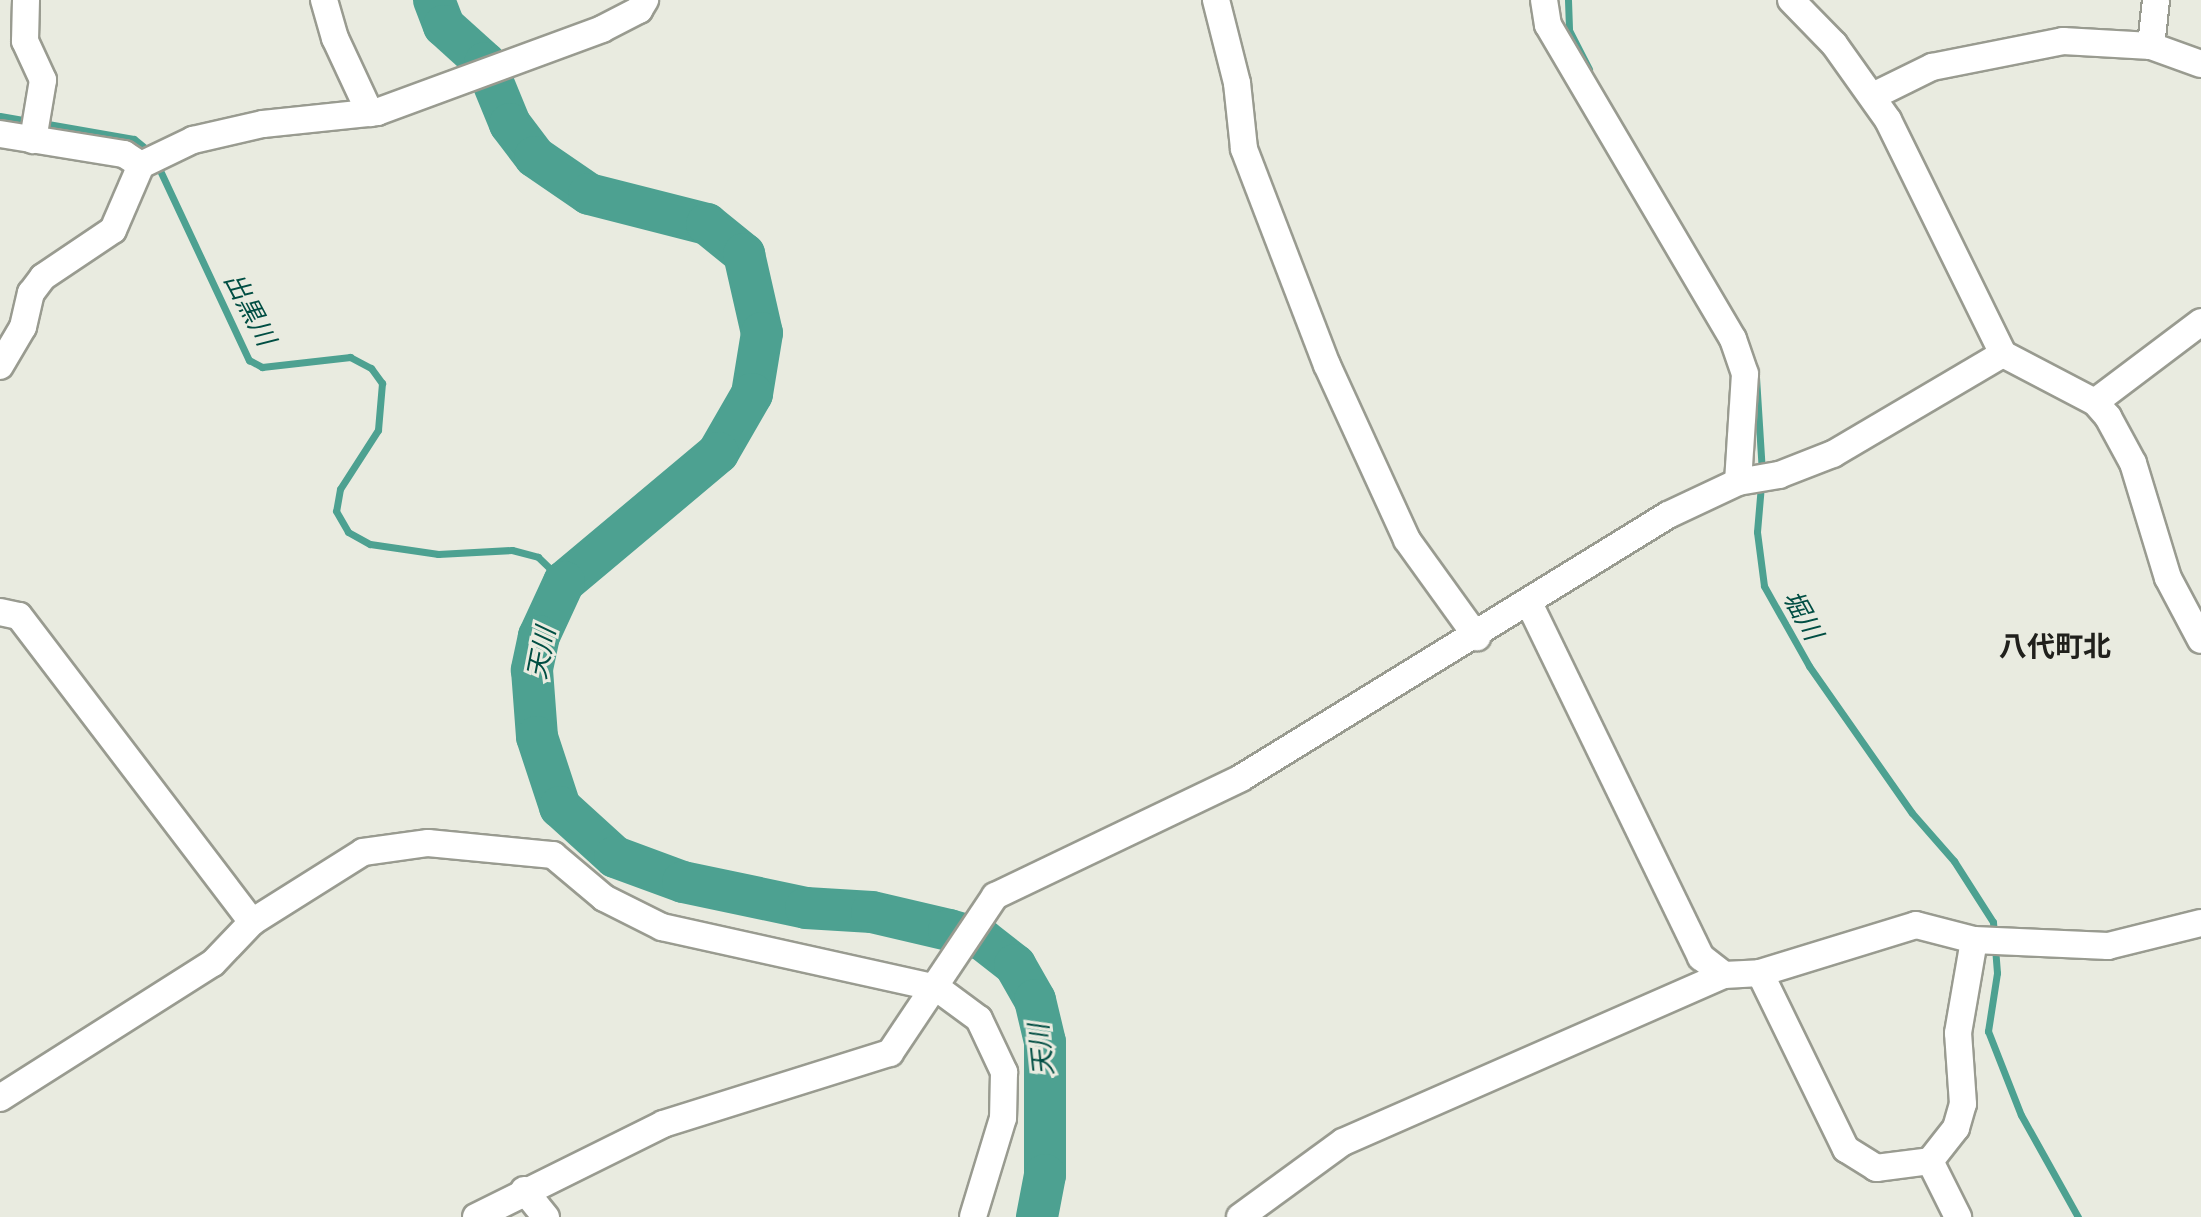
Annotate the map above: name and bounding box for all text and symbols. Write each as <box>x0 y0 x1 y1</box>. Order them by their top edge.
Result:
water label: 出黒川 <box>218 267 282 351</box>
water label: 堀川 <box>1777 585 1829 645</box>
water label: 天川 <box>521 625 561 681</box>
district label: 八代町北 <box>1999 629 2111 663</box>
water label: 天川 <box>1023 1023 1059 1077</box>

